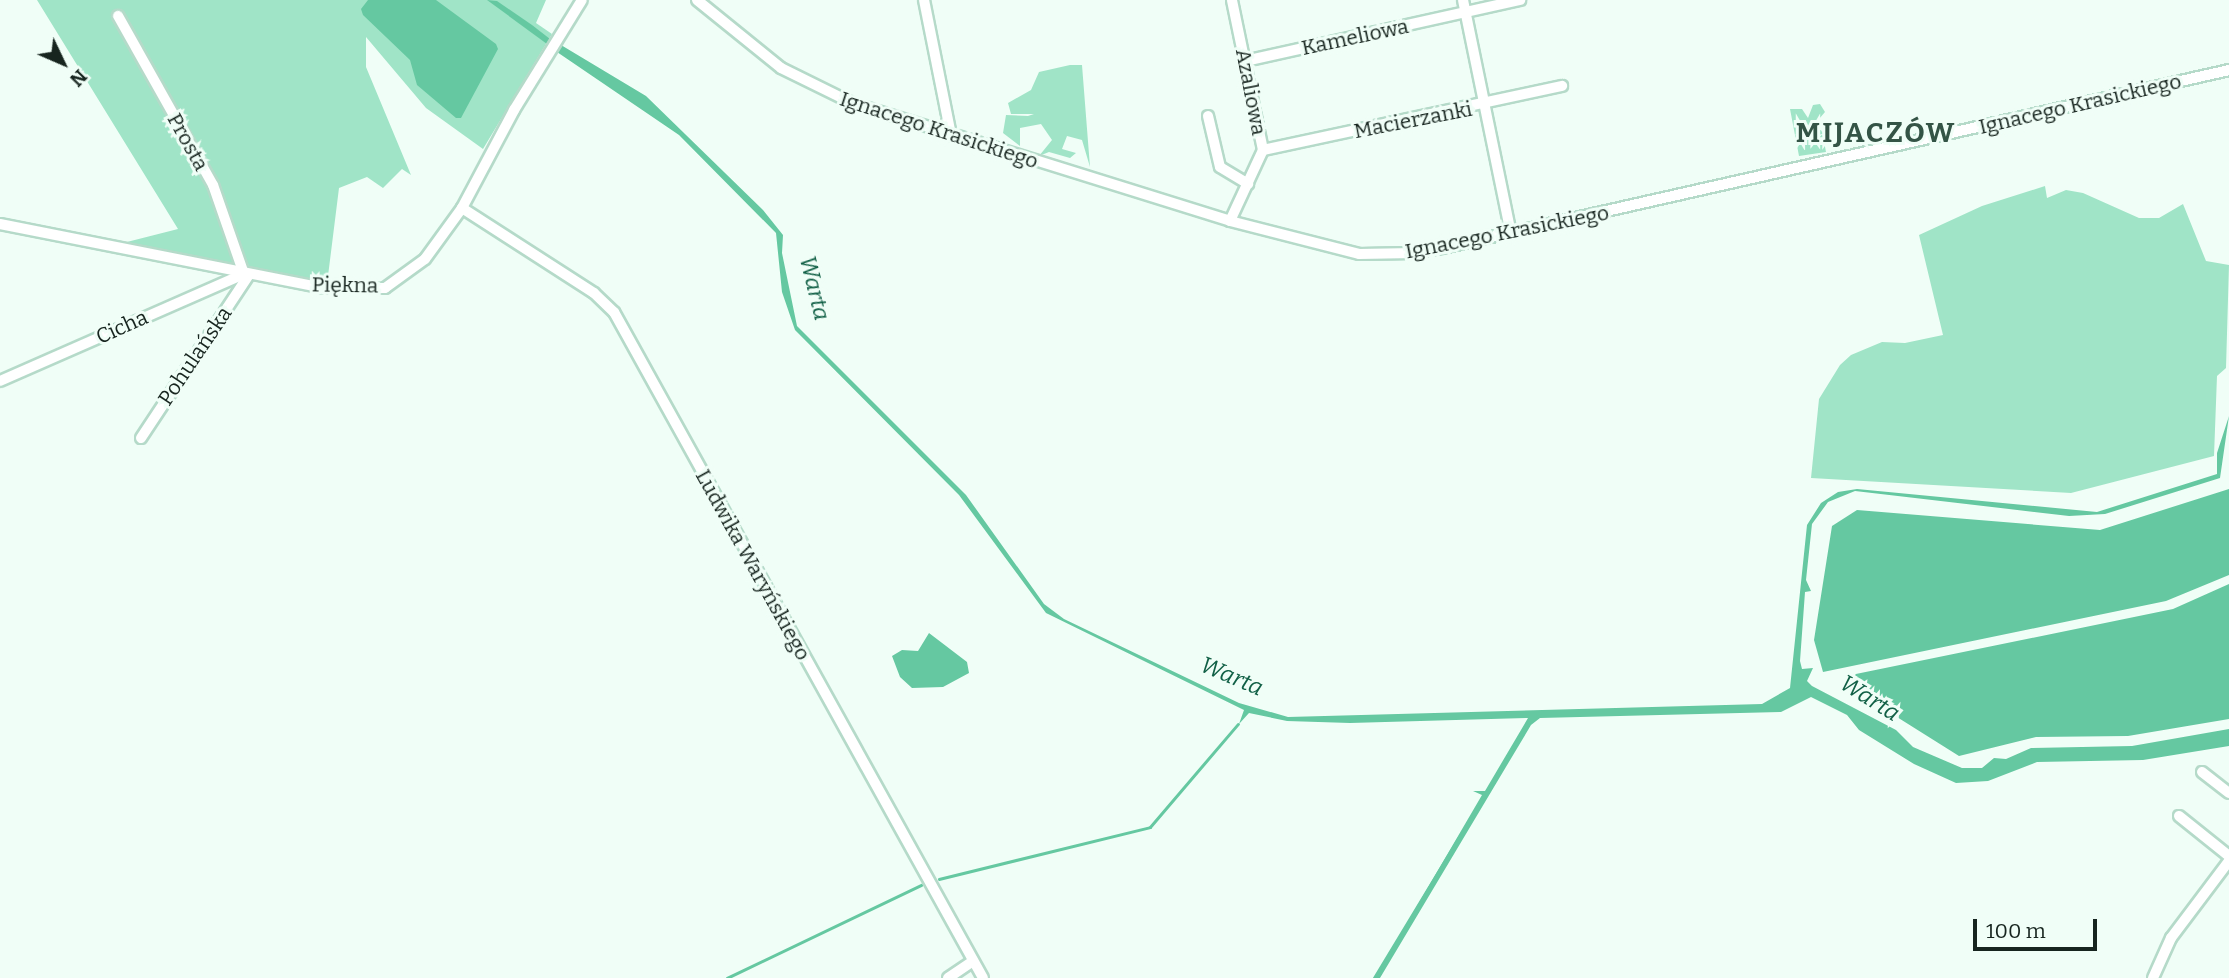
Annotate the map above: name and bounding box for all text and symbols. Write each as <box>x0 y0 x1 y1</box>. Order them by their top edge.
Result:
street label: Kameliowa <box>1299 13 1411 61</box>
north arrow <box>28 28 98 98</box>
street label: Azaliowa <box>1230 46 1272 138</box>
text: N <box>65 65 92 91</box>
street label: Ignacego Krasickiego <box>1976 68 2184 140</box>
street label: Ignacego Krasickiego <box>837 86 1041 174</box>
street label: Macierzanki <box>1352 96 1474 144</box>
street label: Prosta <box>162 109 214 175</box>
district label: MIJACZÓW <box>1797 116 1955 150</box>
street label: Ignacego Krasickiego <box>1403 200 1611 264</box>
water label: Warta <box>794 253 836 323</box>
street label: Piękna <box>312 272 378 298</box>
street label: Pohulańska <box>153 302 237 410</box>
street label: Cicha <box>92 304 152 350</box>
street label: Ludwika Waryńskiego <box>690 465 816 665</box>
water label: Warta <box>1197 651 1267 701</box>
water label: Warta <box>1835 669 1905 727</box>
scale bar <box>1977 904 2101 948</box>
text: 100 m <box>1986 918 2046 944</box>

